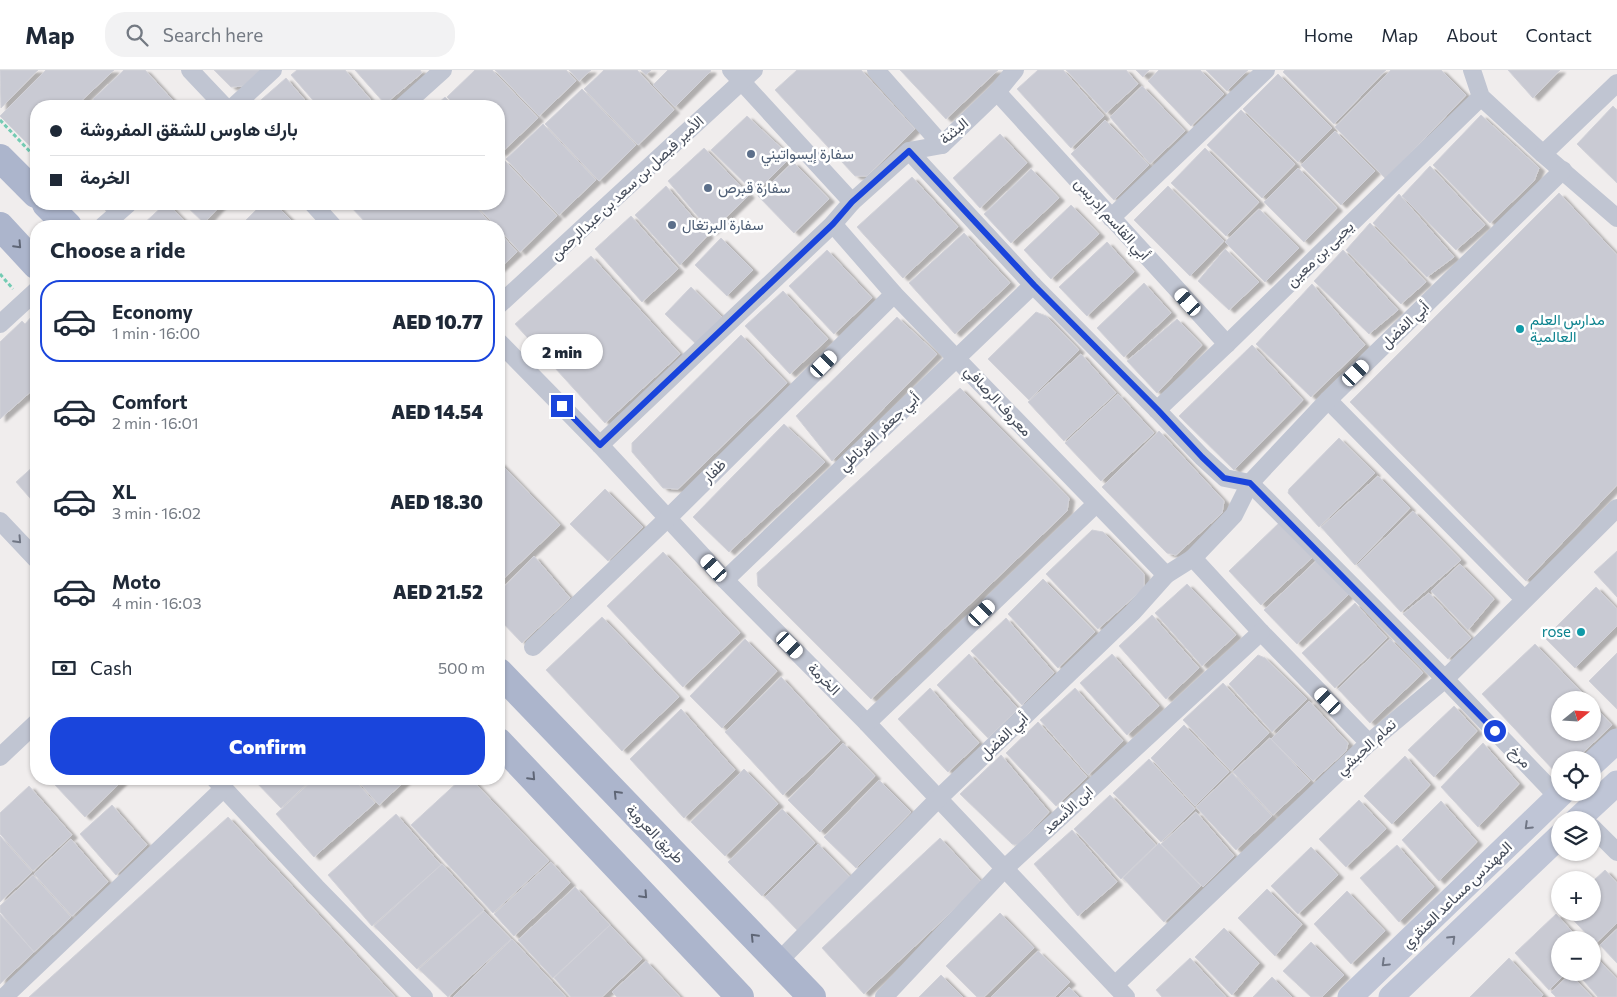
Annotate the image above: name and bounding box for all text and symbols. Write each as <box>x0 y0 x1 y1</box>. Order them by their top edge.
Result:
search box <box>105 12 455 57</box>
text: Map <box>25 20 75 49</box>
icon: search <box>123 21 151 49</box>
text: Search here <box>163 23 263 46</box>
text: Home <box>1304 24 1353 46</box>
text: Map <box>1381 24 1418 46</box>
text: About <box>1446 24 1498 46</box>
text: Contact <box>1526 24 1592 46</box>
street label: الأمير فيصل بن سعد بن عبدالرحمن <box>546 111 708 265</box>
street label: البثنة <box>935 113 972 148</box>
text: بارك هاوس للشقق المفروشة <box>80 117 298 140</box>
place label: سفارة إيسواتيني <box>761 144 854 167</box>
marker: سفارة إيسواتيني <box>745 148 757 160</box>
text: الخرمة <box>80 165 130 188</box>
street label: أبي القاسم إدريس <box>1067 174 1155 267</box>
place label: سفارة قبرص <box>718 178 791 198</box>
marker: سفارة قبرص <box>702 182 714 194</box>
place label: سفارة البرتغال <box>682 215 764 234</box>
street label: يحيى بن معين <box>1282 217 1358 291</box>
marker: سفارة البرتغال <box>666 219 678 231</box>
text: Choose a ride <box>50 236 185 263</box>
one-way arrow <box>12 240 21 249</box>
car <box>1172 286 1203 318</box>
street label: أبي الفضل <box>1376 297 1436 355</box>
icon: car <box>52 299 97 344</box>
text: Economy <box>112 300 193 323</box>
text: AED 10.77 <box>392 310 483 333</box>
place label: مدارس العلم العالمية <box>1530 310 1605 346</box>
text: 1 min · 16:00 <box>112 323 200 342</box>
marker: مدارس العلم العالمية <box>1514 323 1526 335</box>
callout: 2 min <box>521 334 603 368</box>
text: 2 min <box>542 342 582 361</box>
car <box>808 348 839 380</box>
car <box>1340 357 1372 389</box>
street label: معروف الرصافي <box>958 361 1036 443</box>
street label: أبي جعفر الغرناطي <box>834 388 926 478</box>
icon: car <box>52 389 97 434</box>
text: Comfort <box>112 390 188 413</box>
route end <box>551 395 573 417</box>
text: AED 14.54 <box>391 400 483 423</box>
text: 2 min · 16:01 <box>112 413 199 432</box>
street label: ظفار <box>697 454 730 487</box>
icon: car <box>52 479 97 524</box>
text: XL <box>112 480 137 503</box>
text: AED 18.30 <box>390 490 483 513</box>
text: 3 min · 16:02 <box>112 503 201 522</box>
one-way arrow <box>12 534 21 543</box>
car <box>698 552 729 584</box>
icon: car <box>52 569 97 614</box>
text: Moto <box>112 570 161 593</box>
text: AED 21.52 <box>393 580 483 603</box>
text: 4 min · 16:03 <box>112 593 202 612</box>
car <box>965 597 998 629</box>
place label: rose <box>1542 622 1571 640</box>
marker: rose <box>1575 626 1587 638</box>
car <box>774 629 805 661</box>
icon: cash <box>50 654 78 682</box>
text: Cash <box>90 656 132 679</box>
text: 500 m <box>438 658 485 677</box>
street label: الخرمة <box>804 658 845 699</box>
car <box>1312 685 1343 717</box>
north arrow <box>1551 691 1601 741</box>
map controls <box>1551 691 1601 981</box>
street label: أبي الفضل <box>975 708 1035 766</box>
street label: تمام الحبشي <box>1332 714 1403 782</box>
button: Confirm <box>50 717 485 775</box>
route start <box>1484 720 1506 742</box>
street label: مرخ <box>1504 741 1535 773</box>
button: locate <box>1551 751 1601 801</box>
one-way arrow <box>526 772 535 781</box>
street label: ابن الأسعد <box>1039 782 1097 838</box>
one-way arrow <box>614 791 623 800</box>
street label: طريق العروبة <box>622 800 689 868</box>
button: layers <box>1551 811 1601 861</box>
one-way arrow <box>1524 820 1533 829</box>
street label: المهندس مساعد العنقري <box>1398 837 1519 955</box>
button: + <box>1551 871 1601 921</box>
one-way arrow <box>638 890 647 899</box>
button: − <box>1551 931 1601 981</box>
one-way arrow <box>751 933 760 942</box>
one-way arrow <box>1446 936 1455 945</box>
one-way arrow <box>1382 957 1391 966</box>

